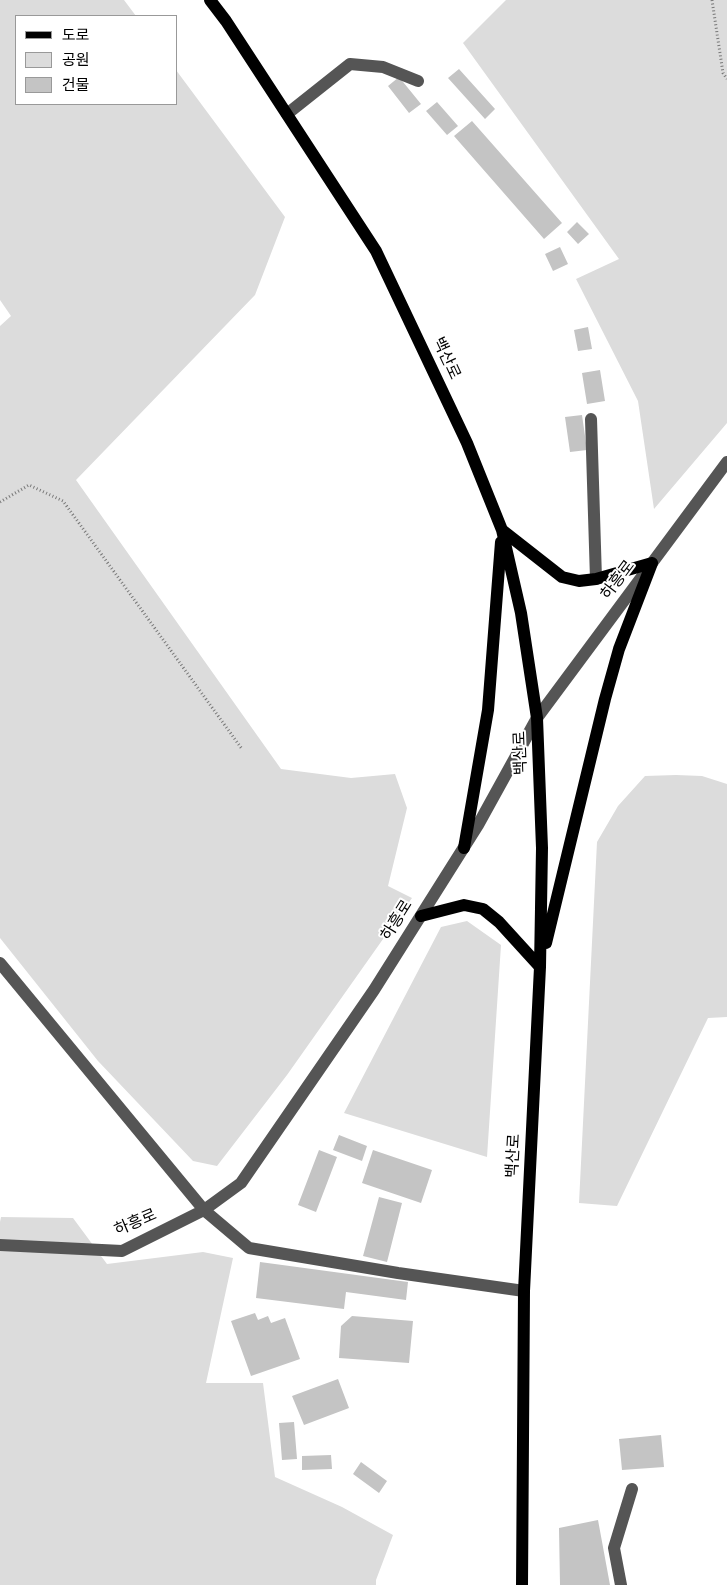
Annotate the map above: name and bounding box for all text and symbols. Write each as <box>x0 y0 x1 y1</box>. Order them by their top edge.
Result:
legend <box>15 15 178 105</box>
text: 도로 <box>62 27 90 46</box>
text: 공원 <box>62 52 90 71</box>
text: 건물 <box>62 77 90 96</box>
street label: 백산로 <box>427 335 463 383</box>
street label: 하흥로 <box>598 558 640 604</box>
street label: 백산로 <box>512 731 532 775</box>
street label: 하흥로 <box>378 897 418 945</box>
street label: 백산로 <box>504 1133 526 1179</box>
street label: 하흥로 <box>112 1207 160 1241</box>

